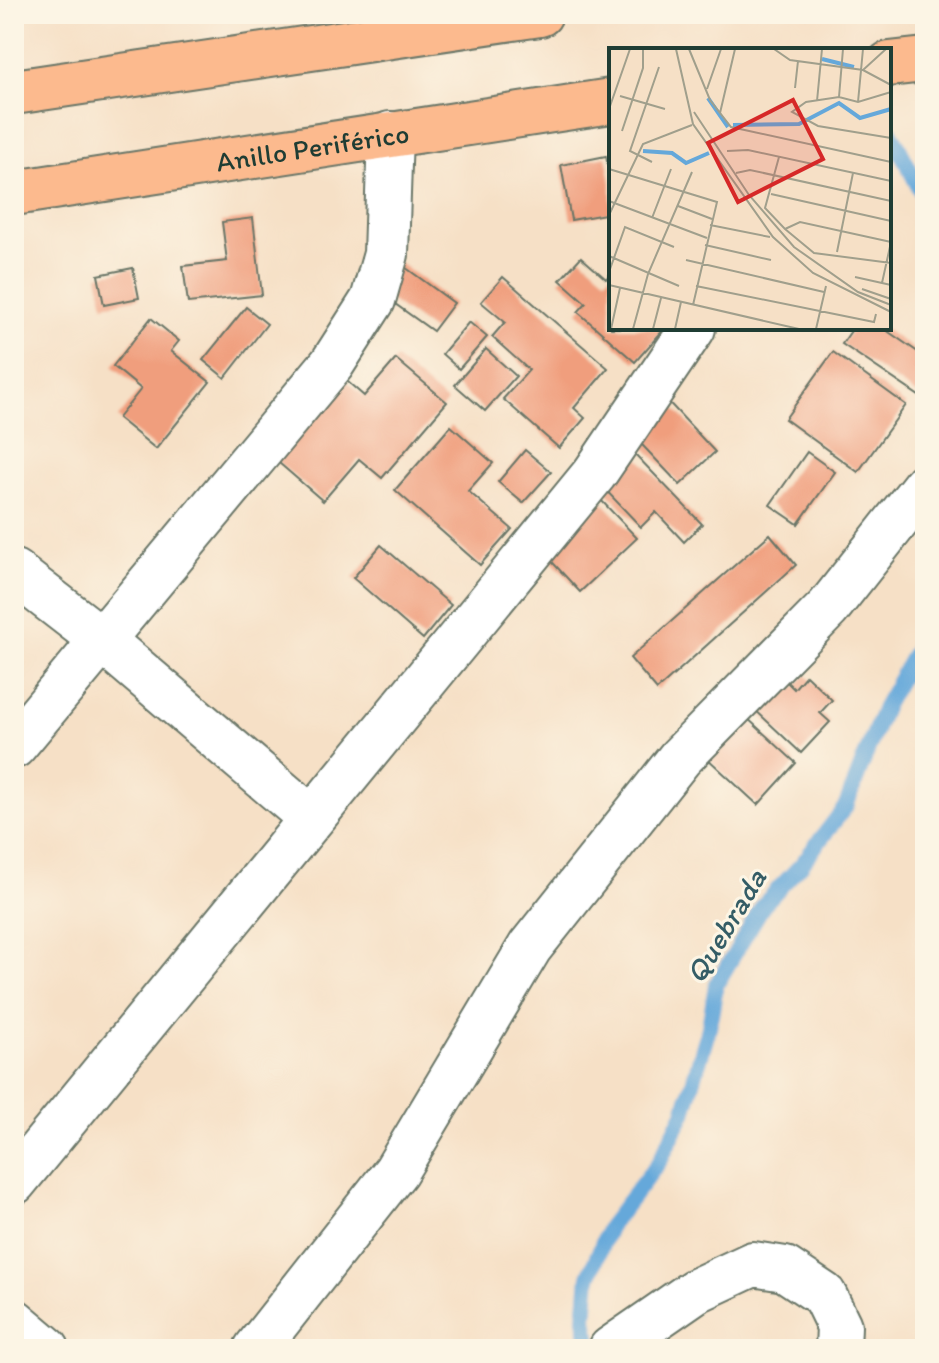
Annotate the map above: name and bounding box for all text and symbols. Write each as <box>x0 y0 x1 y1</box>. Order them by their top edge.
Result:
inset map <box>609 48 891 330</box>
street label: Anillo Periférico <box>214 115 411 179</box>
water label: Quebrada <box>677 861 774 990</box>

